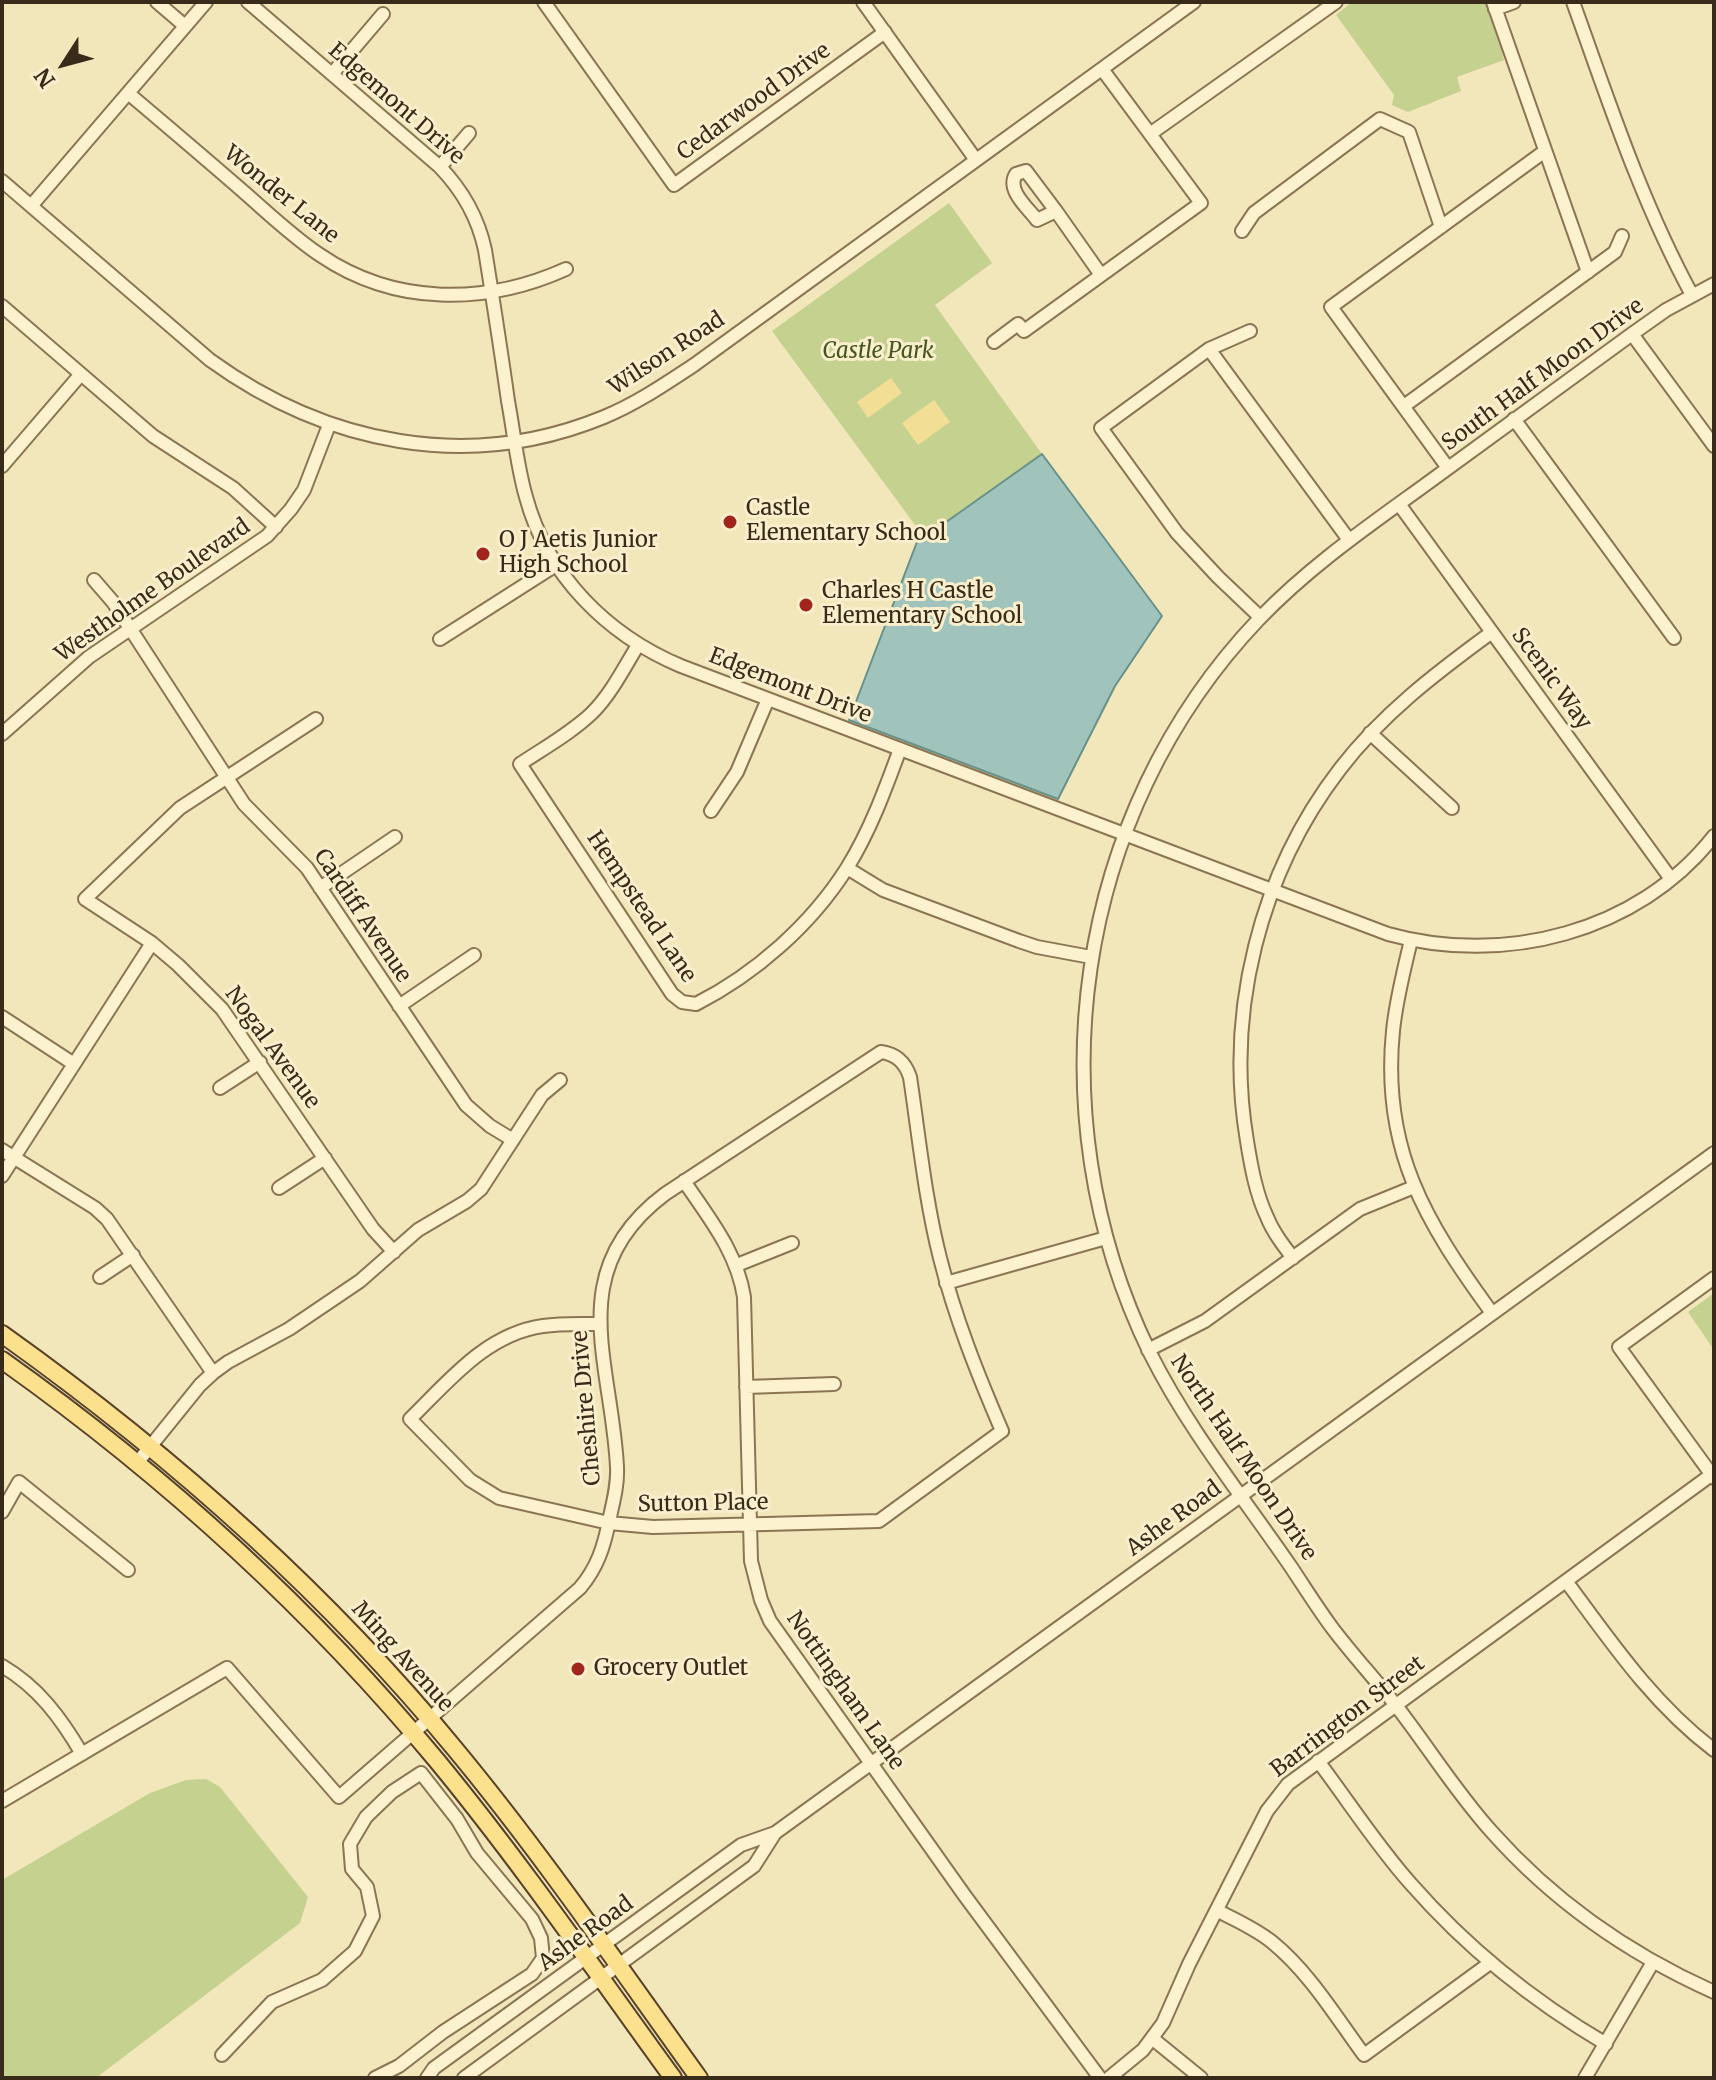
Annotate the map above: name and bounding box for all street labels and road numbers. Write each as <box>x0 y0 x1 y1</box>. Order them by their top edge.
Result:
street label: Edgemont Drive <box>323 38 469 170</box>
street label: Cedarwood Drive <box>672 38 836 166</box>
street label: Wonder Lane <box>218 141 344 249</box>
street label: South Half Moon Drive <box>1437 293 1649 457</box>
street label: Wilson Road <box>604 307 730 401</box>
street label: Westholme Boulevard <box>51 514 255 668</box>
street label: Scenic Way <box>1505 623 1597 735</box>
street label: Edgemont Drive <box>705 643 875 729</box>
street label: Hempstead Lane <box>581 826 701 988</box>
street label: Cardiff Avenue <box>308 844 416 988</box>
street label: Nogal Avenue <box>219 982 325 1114</box>
street label: Cheshire Drive <box>567 1329 607 1487</box>
street label: North Half Moon Drive <box>1164 1350 1322 1566</box>
street label: Ashe Road <box>1121 1476 1227 1562</box>
street label: Sutton Place <box>637 1490 769 1518</box>
street label: Ming Avenue <box>346 1597 458 1717</box>
street label: Nottingham Lane <box>780 1607 910 1775</box>
street label: Barrington Street <box>1266 1651 1430 1783</box>
street label: Ashe Road <box>533 1891 639 1977</box>

